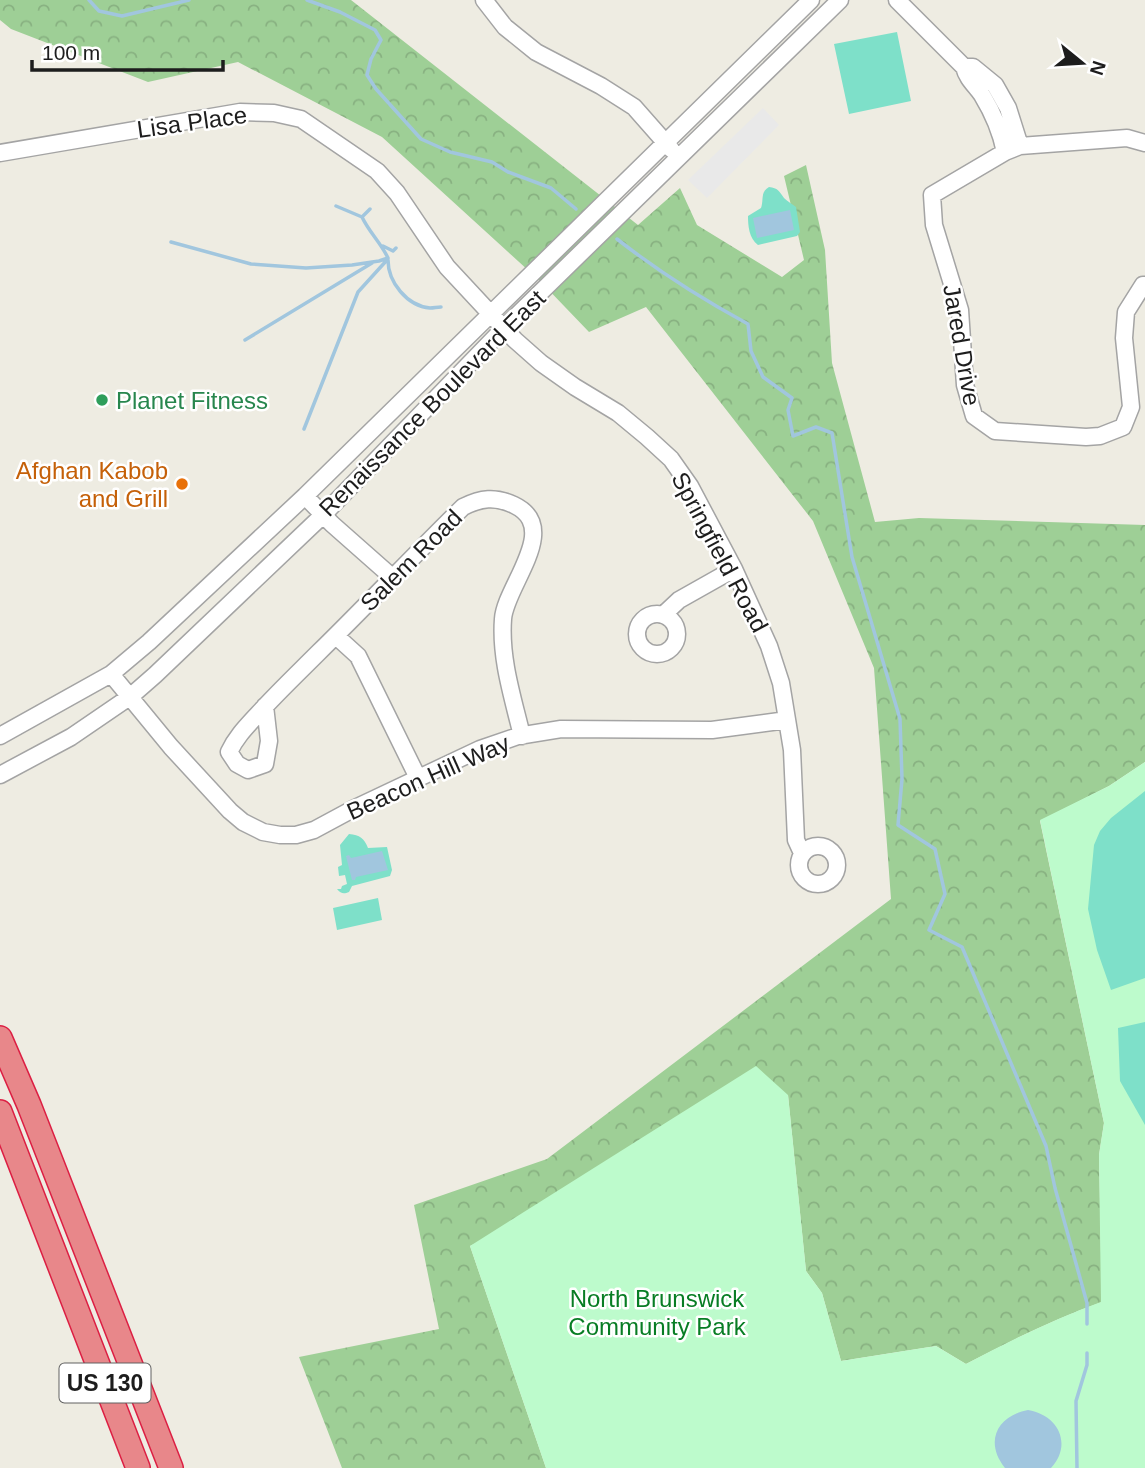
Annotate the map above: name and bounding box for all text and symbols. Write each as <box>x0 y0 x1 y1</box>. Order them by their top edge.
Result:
scale bar <box>32 28 222 72</box>
north arrow <box>1047 28 1117 98</box>
text: 100 m <box>42 41 100 64</box>
text: N <box>1086 58 1110 78</box>
street label: Lisa Place <box>135 101 249 143</box>
street label: Jared Drive <box>938 282 986 408</box>
street label: Renaissance Boulevard East <box>313 284 551 522</box>
place label: Planet Fitness <box>116 387 268 414</box>
marker: Planet Fitness <box>94 392 110 408</box>
place label: Afghan Kabob and Grill <box>16 457 168 512</box>
street label: Springfield Road <box>666 467 774 637</box>
marker: Afghan Kabob and Grill <box>174 476 190 492</box>
street label: Salem Road <box>355 504 467 616</box>
street label: Beacon Hill Way <box>342 729 514 825</box>
park label: North Brunswick Community Park <box>568 1285 747 1340</box>
road number: US 130 <box>60 1364 150 1402</box>

